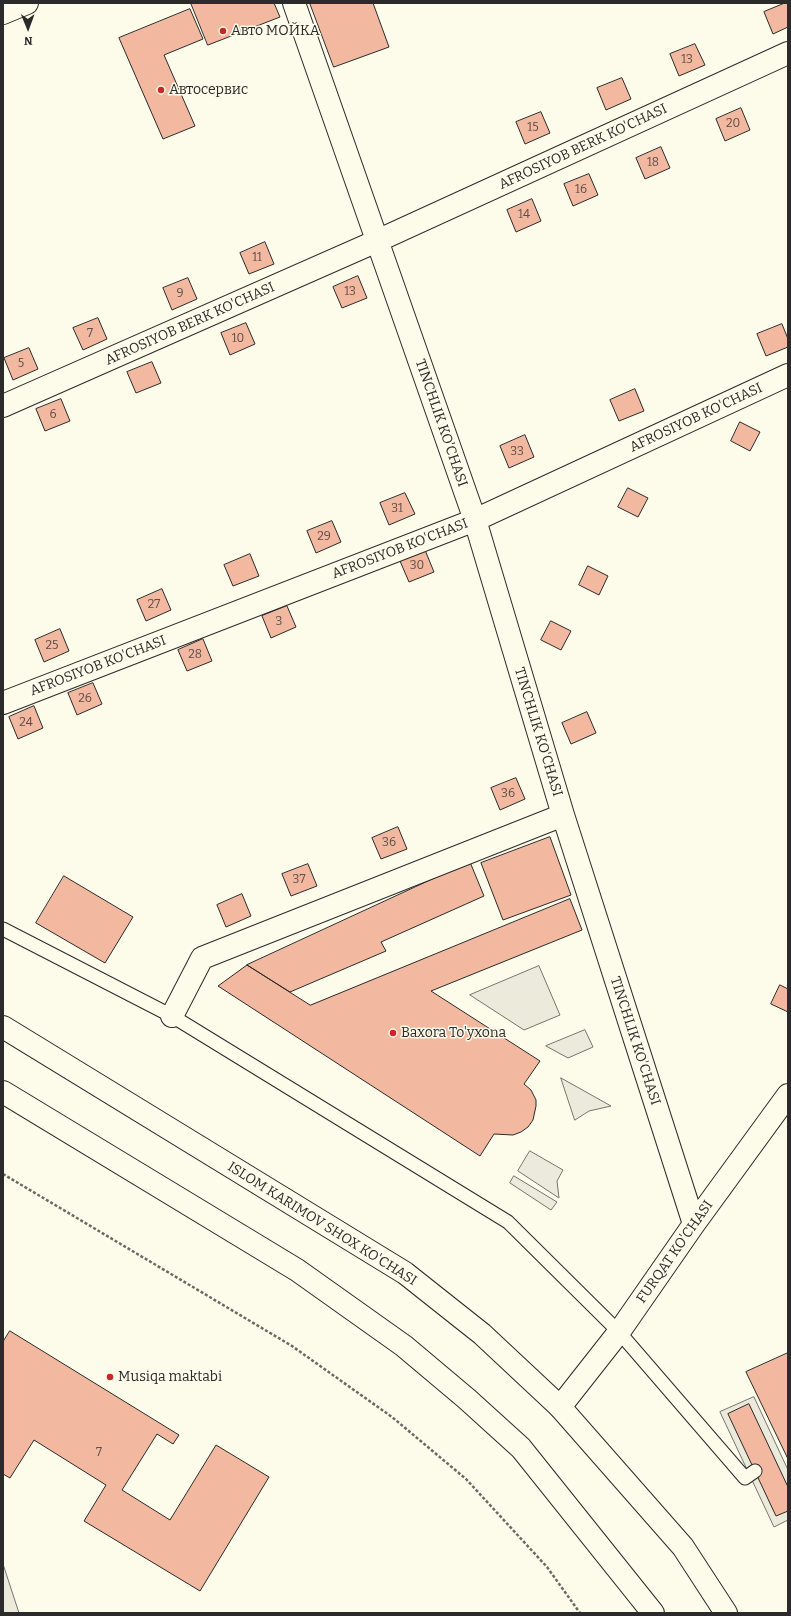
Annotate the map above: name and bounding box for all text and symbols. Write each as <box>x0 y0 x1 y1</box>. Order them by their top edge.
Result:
north arrow <box>8 8 48 48</box>
place label: Авто МОЙКА <box>231 23 320 39</box>
marker: Авто МОЙКА <box>218 26 228 36</box>
text: N <box>24 34 33 47</box>
house number: 13 <box>681 53 693 67</box>
place label: Автосервис <box>169 82 248 98</box>
marker: Автосервис <box>156 85 166 95</box>
street label: AFROSIYOB BERK KO'CHASI <box>496 101 670 193</box>
house number: 20 <box>726 117 740 131</box>
house number: 15 <box>527 121 539 135</box>
house number: 18 <box>647 156 659 170</box>
house number: 16 <box>575 183 587 197</box>
house number: 14 <box>518 208 530 222</box>
house number: 11 <box>252 251 262 265</box>
street label: AFROSIYOB BERK KO'CHASI <box>103 279 277 369</box>
house number: 13 <box>344 285 356 299</box>
house number: 9 <box>176 287 184 301</box>
house number: 7 <box>87 327 93 341</box>
house number: 10 <box>232 332 244 346</box>
house number: 5 <box>18 357 24 371</box>
street label: TINCHLIK KO'CHASI <box>411 357 471 489</box>
street label: AFROSIYOB KO'CHASI <box>627 380 765 456</box>
house number: 6 <box>49 408 57 422</box>
house number: 33 <box>510 445 524 459</box>
house number: 31 <box>391 502 403 516</box>
street label: AFROSIYOB KO'CHASI <box>330 515 470 583</box>
house number: 29 <box>317 530 331 544</box>
house number: 30 <box>410 559 424 573</box>
house number: 27 <box>148 598 160 612</box>
house number: 3 <box>276 615 282 629</box>
street label: AFROSIYOB KO'CHASI <box>28 632 168 700</box>
house number: 25 <box>46 639 58 653</box>
house number: 28 <box>188 648 202 662</box>
street label: TINCHLIK KO'CHASI <box>510 665 566 799</box>
house number: 26 <box>78 692 92 706</box>
house number: 24 <box>19 716 33 730</box>
house number: 36 <box>501 787 515 801</box>
house number: 36 <box>382 836 396 850</box>
house number: 37 <box>293 873 305 887</box>
street label: TINCHLIK KO'CHASI <box>606 975 664 1107</box>
place label: Baxora To'yxona <box>401 1025 506 1041</box>
marker: Baxora To'yxona <box>388 1028 398 1038</box>
street label: ISLOM KARIMOV SHOX KO'CHASI <box>224 1159 420 1289</box>
street label: FURQAT KO'CHASI <box>633 1197 717 1307</box>
place label: Musiqa maktabi <box>118 1369 222 1385</box>
marker: Musiqa maktabi <box>105 1372 115 1382</box>
house number: 7 <box>96 1446 102 1460</box>

